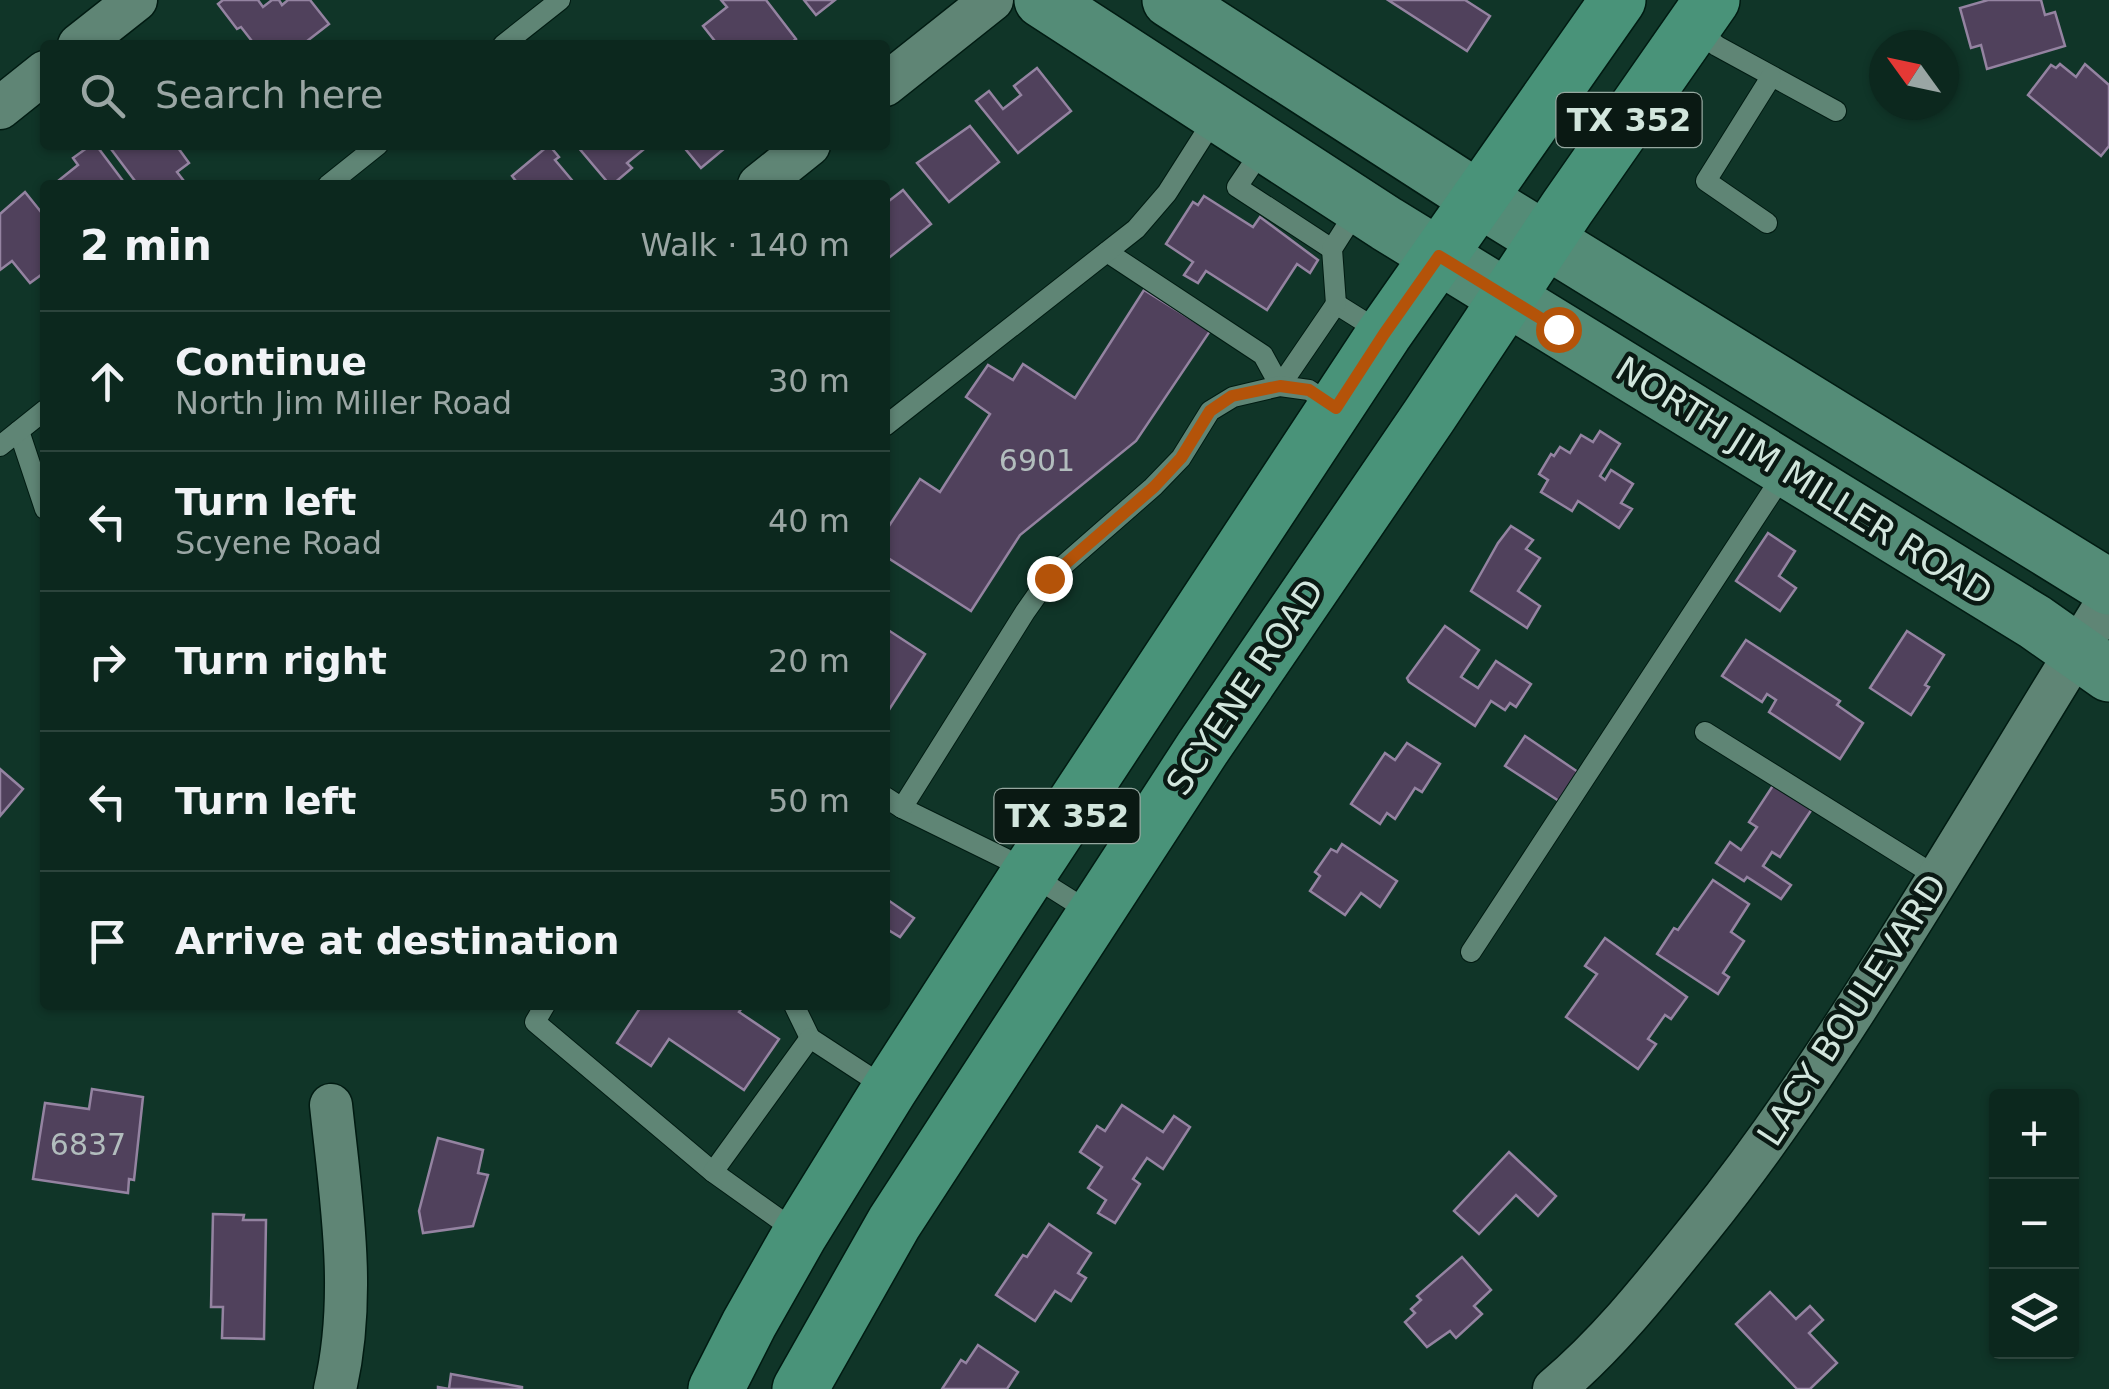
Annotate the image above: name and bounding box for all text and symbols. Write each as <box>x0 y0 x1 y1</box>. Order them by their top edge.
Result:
north arrow <box>1869 30 1959 120</box>
search box <box>40 40 890 150</box>
icon: search <box>75 68 130 123</box>
text: Search here <box>155 73 383 117</box>
road number: TX 352 <box>1556 93 1702 147</box>
text: 2 min <box>80 221 212 270</box>
text: Walk · 140 m <box>640 226 850 264</box>
route start <box>1536 307 1582 353</box>
text: Continue <box>175 340 367 384</box>
street label: NORTH JIM MILLER ROAD <box>1609 349 1999 613</box>
icon: ahead <box>80 354 135 409</box>
text: 30 m <box>768 362 850 400</box>
text: North Jim Miller Road <box>175 384 512 422</box>
house number: 6901 <box>999 443 1075 478</box>
text: Turn left <box>175 480 356 524</box>
icon: left <box>80 494 135 549</box>
text: 40 m <box>768 502 850 540</box>
text: Scyene Road <box>175 524 382 562</box>
route end <box>1027 556 1073 602</box>
street label: SCYENE ROAD <box>1158 572 1332 802</box>
icon: right <box>80 634 135 689</box>
text: Turn right <box>175 639 387 683</box>
text: 20 m <box>768 642 850 680</box>
icon: left <box>80 774 135 829</box>
text: Turn left <box>175 779 356 823</box>
text: 50 m <box>768 782 850 820</box>
road number: TX 352 <box>994 789 1140 843</box>
street label: LACY BOULEVARD <box>1749 867 1955 1153</box>
icon: arrive <box>80 914 135 969</box>
text: Arrive at destination <box>175 919 620 963</box>
map controls <box>1989 1089 2079 1359</box>
button: + <box>1989 1089 2079 1179</box>
house number: 6837 <box>50 1127 126 1162</box>
button: − <box>1989 1179 2079 1269</box>
button: layers <box>1989 1269 2079 1359</box>

